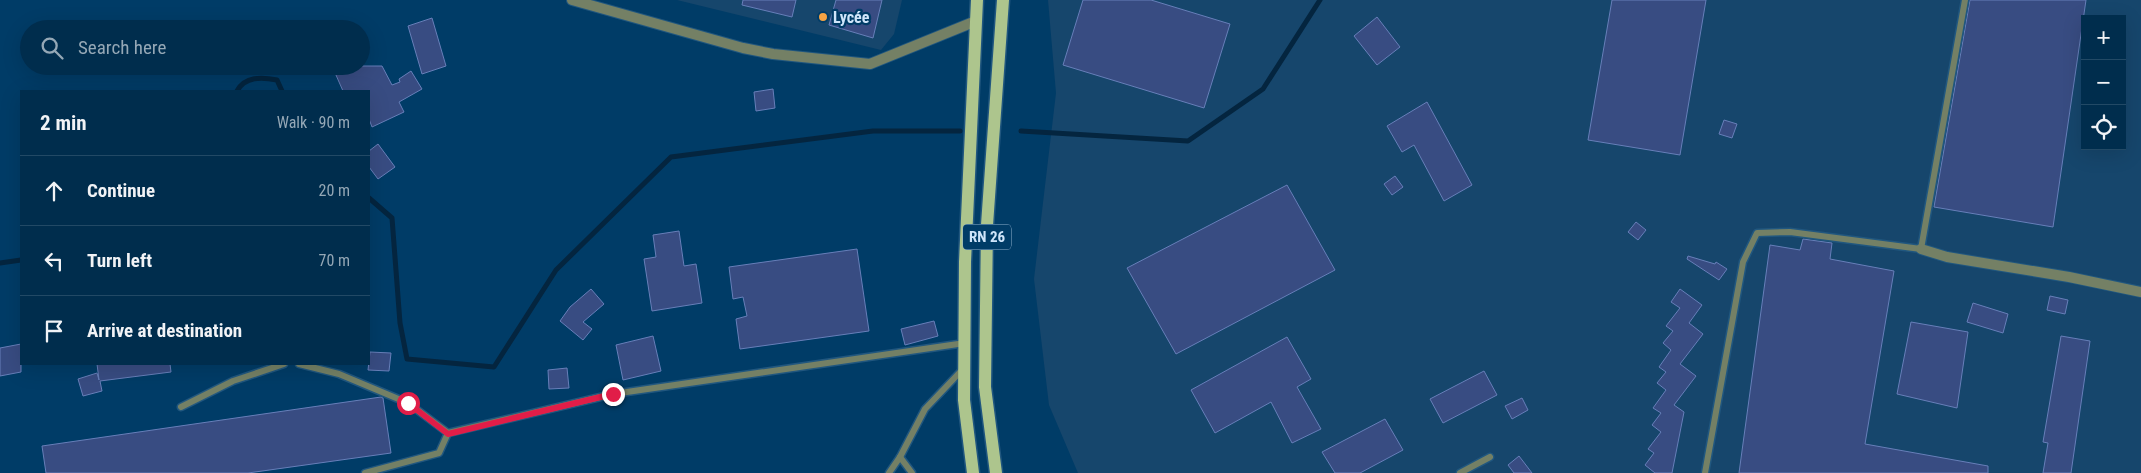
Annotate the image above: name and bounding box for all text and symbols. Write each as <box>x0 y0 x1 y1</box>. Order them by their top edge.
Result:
place label: Lycée <box>833 8 870 27</box>
marker: Lycée <box>817 11 829 23</box>
map controls <box>2081 15 2126 150</box>
button: + <box>2081 15 2126 60</box>
search box <box>20 20 370 75</box>
icon: search <box>38 34 66 62</box>
text: Search here <box>78 36 166 59</box>
button: − <box>2081 60 2126 105</box>
button: locate <box>2081 105 2126 150</box>
text: 2 min <box>40 111 87 135</box>
text: Walk · 90 m <box>277 113 350 132</box>
icon: ahead <box>40 177 68 205</box>
text: Continue <box>87 179 155 202</box>
text: 20 m <box>318 181 350 200</box>
road number: RN 26 <box>963 224 1011 250</box>
icon: left <box>40 247 68 275</box>
text: Turn left <box>87 249 152 272</box>
text: 70 m <box>318 251 350 270</box>
icon: arrive <box>40 317 68 345</box>
text: Arrive at destination <box>87 319 242 342</box>
route end <box>602 383 625 406</box>
route start <box>397 392 420 415</box>

